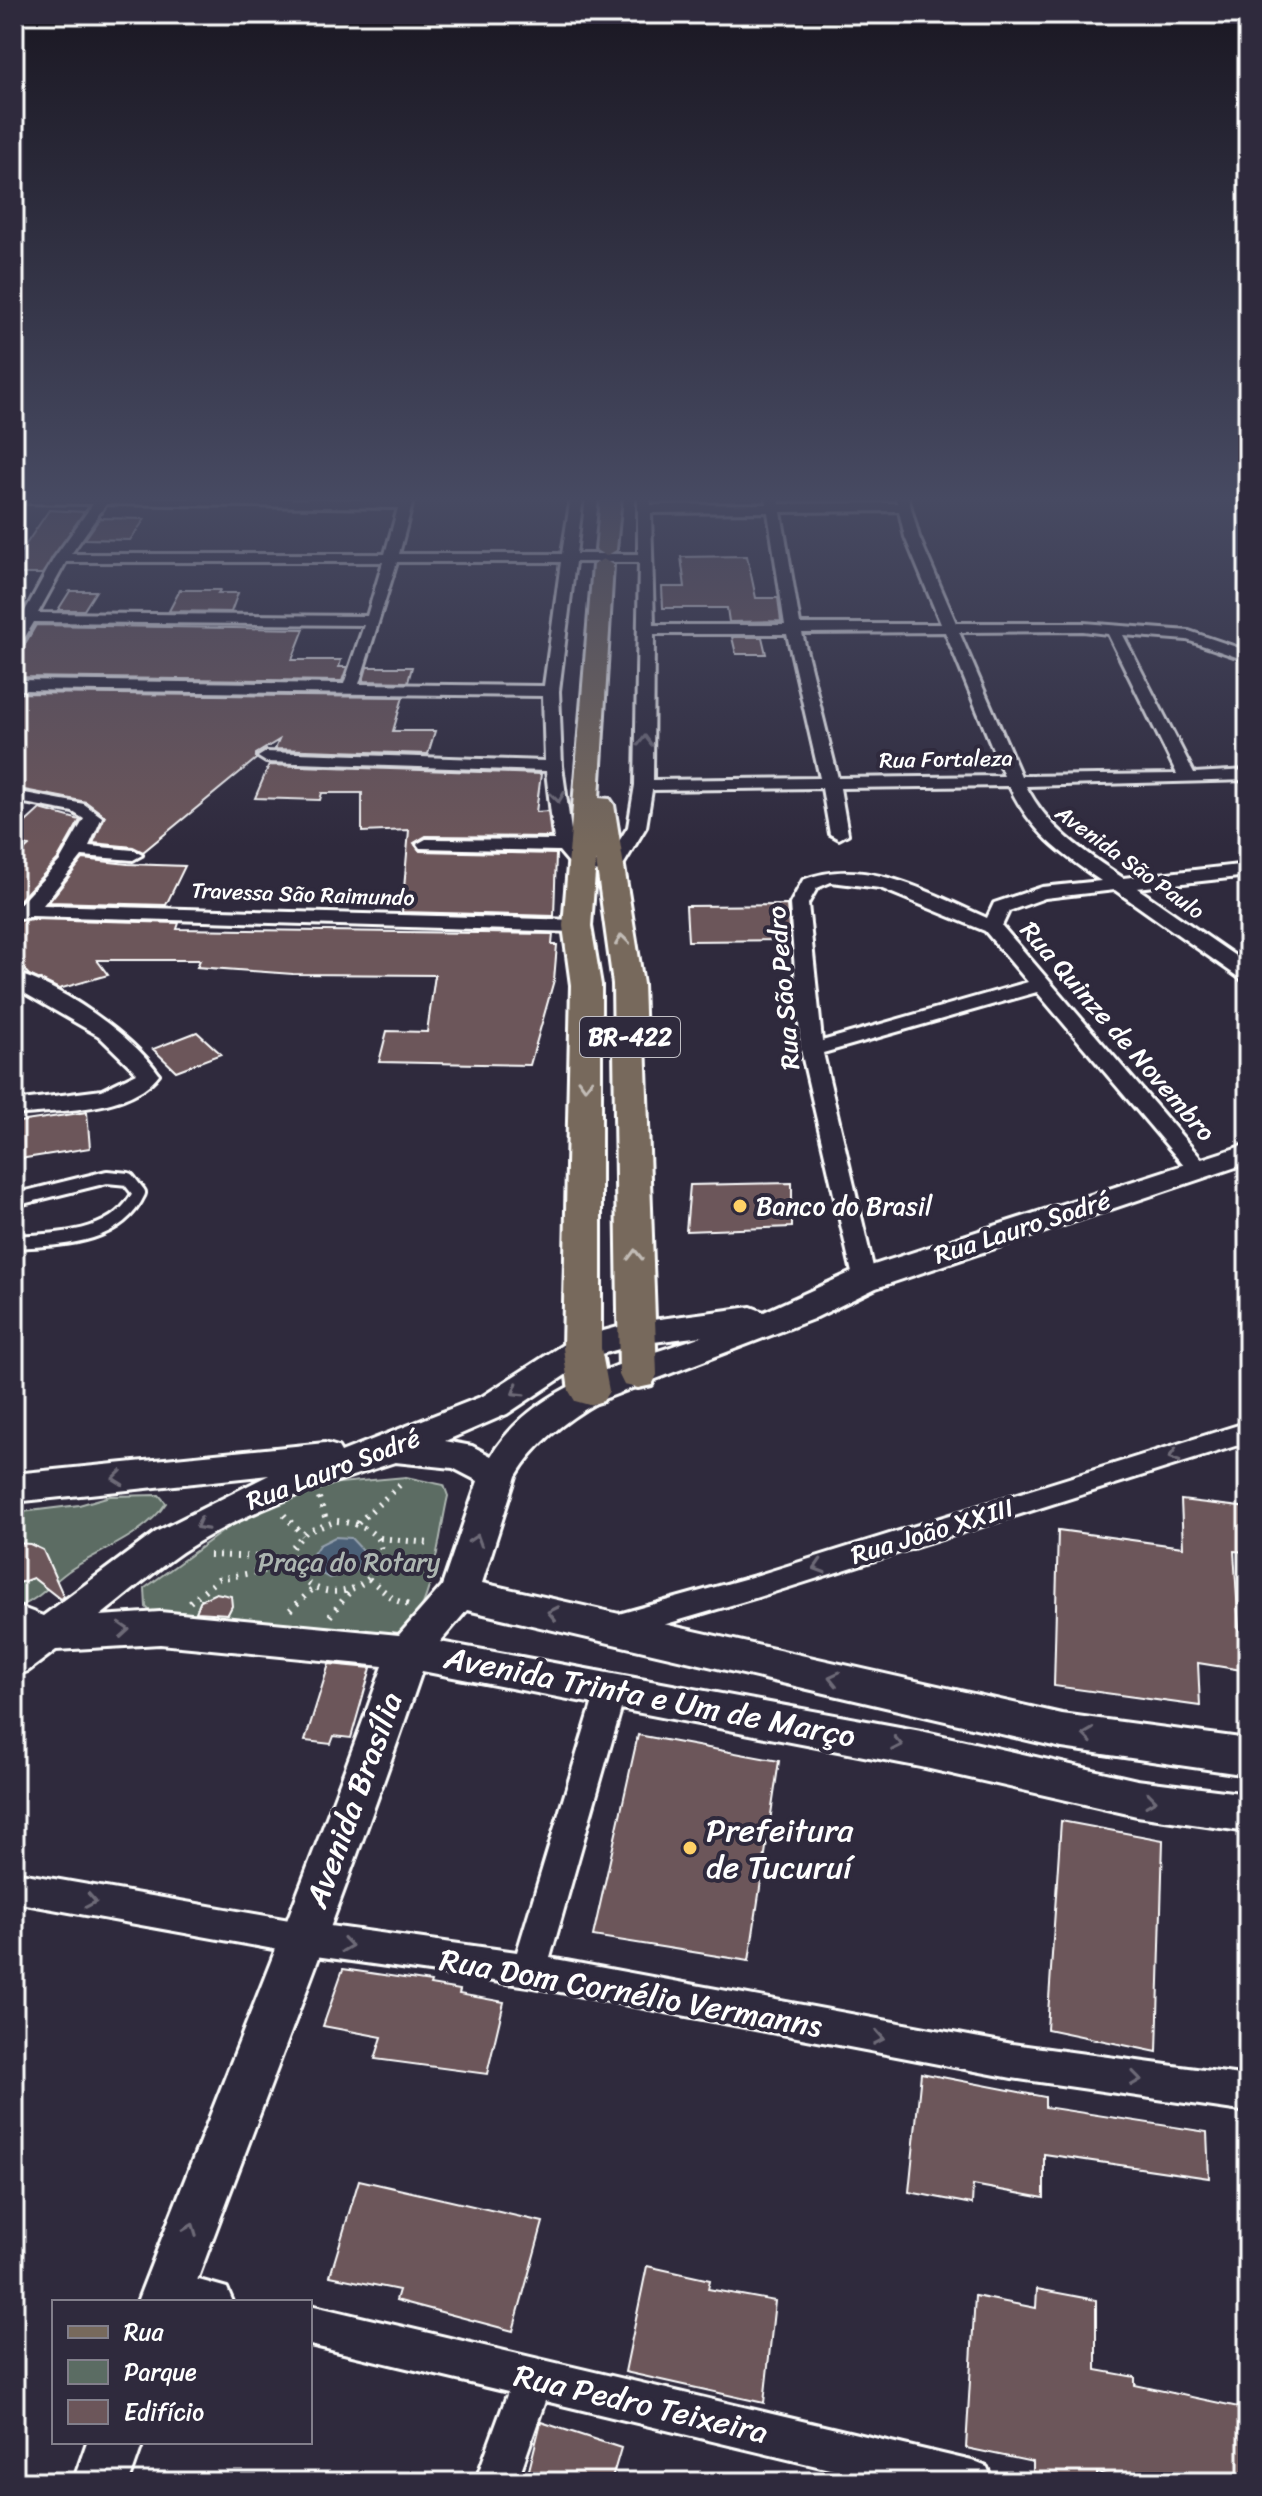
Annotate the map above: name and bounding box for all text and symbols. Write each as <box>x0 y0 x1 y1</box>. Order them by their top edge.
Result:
one-way arrow <box>636 734 653 747</box>
street label: Rua Fortaleza <box>879 738 1013 780</box>
one-way arrow <box>549 791 566 804</box>
street label: Avenida São Paulo <box>1046 794 1213 930</box>
street label: Travessa São Raimundo <box>191 871 415 917</box>
street label: Rua São Pedro <box>753 904 813 1072</box>
street label: Rua Quinze de Novembro <box>1008 910 1228 1152</box>
one-way arrow <box>614 933 631 947</box>
road number: BR-422 <box>580 1017 680 1057</box>
one-way arrow <box>576 1078 594 1091</box>
street label: Rua Lauro Sodré <box>928 1177 1116 1277</box>
place label: Banco do Brasil <box>756 1183 933 1229</box>
marker: Banco do Brasil <box>731 1197 749 1215</box>
one-way arrow <box>626 1248 644 1261</box>
one-way arrow <box>511 1382 526 1397</box>
street label: Rua Lauro Sodré <box>239 1415 427 1523</box>
one-way arrow <box>1167 1446 1181 1462</box>
one-way arrow <box>111 1469 124 1486</box>
street label: Rua João XXIII <box>845 1484 1019 1578</box>
one-way arrow <box>194 1515 209 1530</box>
one-way arrow <box>467 1534 483 1548</box>
park label: Praça do Rotary <box>258 1539 441 1585</box>
one-way arrow <box>812 1558 826 1574</box>
one-way arrow <box>547 1606 560 1623</box>
one-way arrow <box>118 1622 131 1639</box>
street label: Avenida Trinta e Um de Março <box>439 1629 861 1765</box>
one-way arrow <box>828 1670 841 1687</box>
street label: Avenida Brasília <box>288 1684 420 1917</box>
one-way arrow <box>1081 1727 1094 1744</box>
one-way arrow <box>891 1735 904 1752</box>
one-way arrow <box>1144 1791 1158 1808</box>
place label: Prefeitura de Tucuruí <box>706 1802 856 1896</box>
marker: Prefeitura de Tucuruí <box>681 1839 699 1857</box>
one-way arrow <box>84 1891 98 1908</box>
street label: Rua Dom Cornélio Vermanns <box>435 1931 827 2055</box>
one-way arrow <box>340 1936 354 1953</box>
one-way arrow <box>872 2028 886 2045</box>
one-way arrow <box>1129 2070 1142 2087</box>
one-way arrow <box>181 2223 198 2237</box>
legend <box>52 2300 312 2444</box>
text: Rua <box>124 2311 164 2353</box>
street label: Rua Pedro Teixeira <box>508 2347 774 2461</box>
text: Parque <box>124 2351 197 2393</box>
text: Edifício <box>124 2391 204 2433</box>

